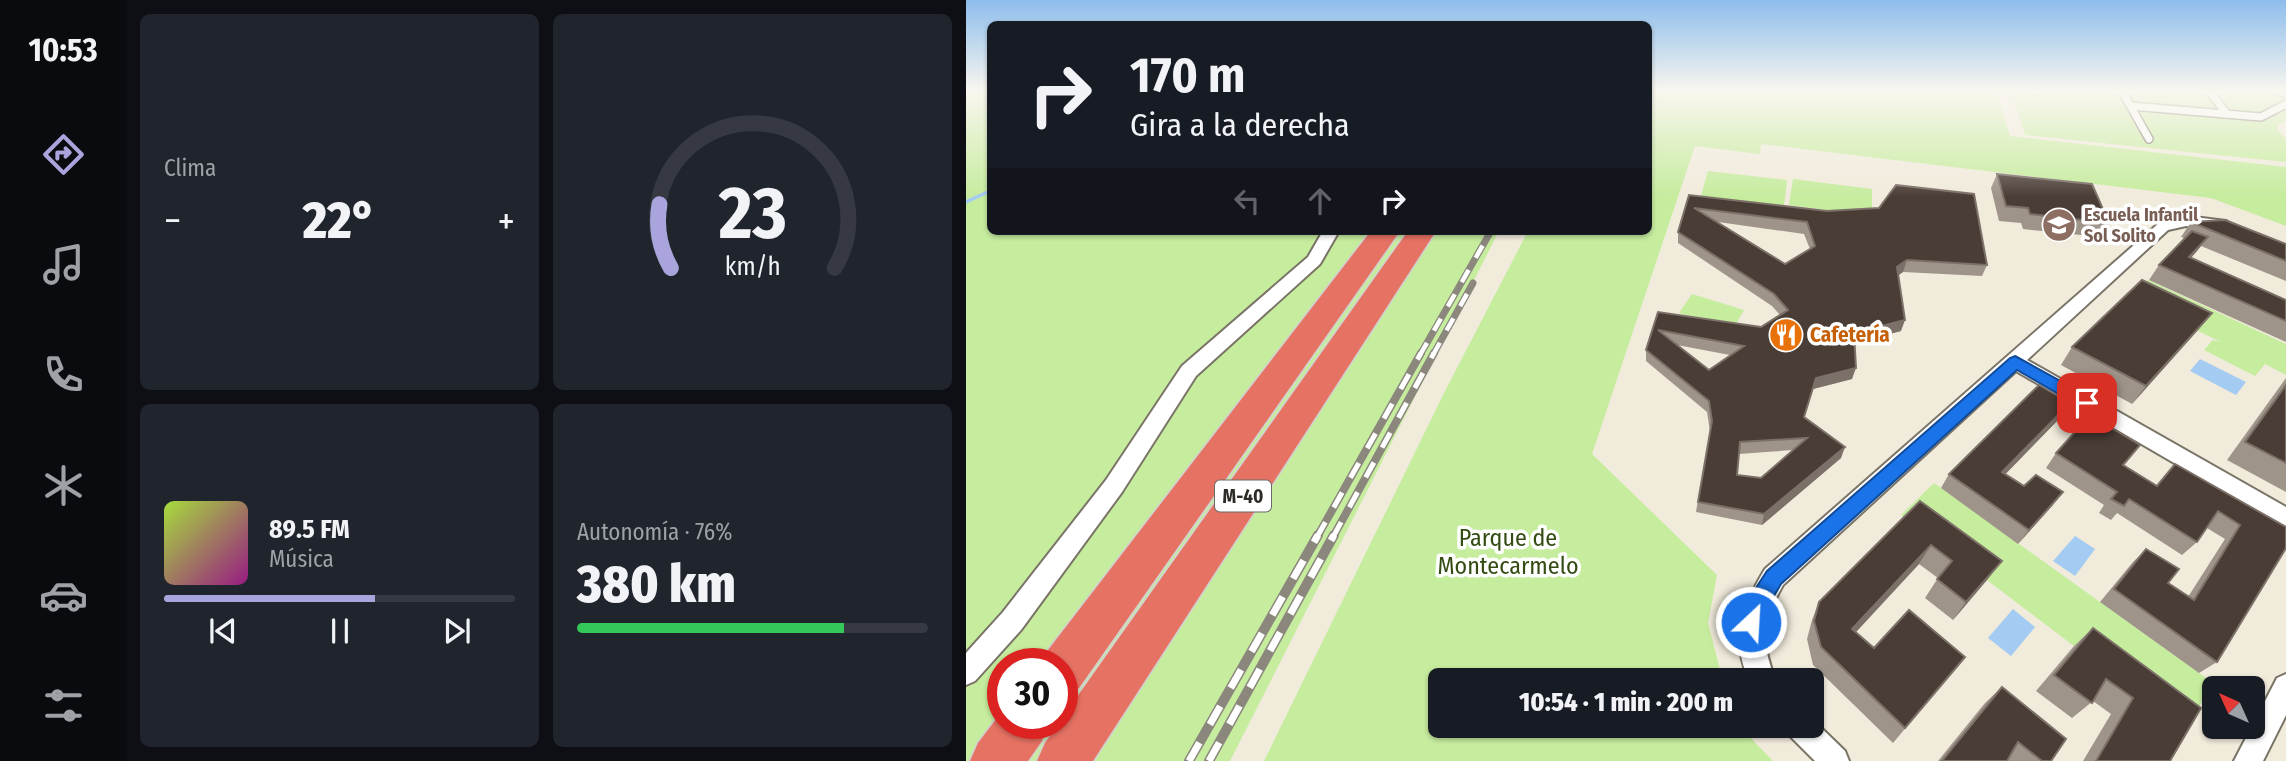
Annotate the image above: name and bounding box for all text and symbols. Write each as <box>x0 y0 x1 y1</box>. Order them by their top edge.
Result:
text: 10:53 <box>28 31 98 69</box>
text: 170 m <box>1130 46 1246 105</box>
icon: right <box>1015 49 1106 140</box>
text: Gira a la derecha <box>1130 106 1350 144</box>
icon: directions <box>39 130 88 179</box>
text: Clima <box>164 154 216 182</box>
text: 23 <box>717 170 787 257</box>
icon: left <box>1228 182 1266 220</box>
icon: ahead <box>1301 182 1339 220</box>
icon: right <box>1374 182 1412 220</box>
text: 22° <box>303 189 376 252</box>
text: − <box>164 198 181 244</box>
text: + <box>498 198 515 244</box>
place label: Escuela Infantil Sol Solito <box>2084 204 2198 247</box>
school or university icon: Escuela Infantil Sol Solito <box>2040 206 2078 244</box>
icon: music <box>39 240 88 289</box>
text: km/h <box>725 252 780 282</box>
restaurant icon: Cafetería <box>1767 316 1805 354</box>
place label: Cafetería <box>1810 322 1890 348</box>
icon: phone <box>39 350 88 399</box>
pin <box>2057 373 2117 433</box>
icon: arrive <box>2068 384 2106 422</box>
icon: climate <box>39 461 88 510</box>
road number: M-40 <box>1215 481 1271 512</box>
text: 89.5 FM <box>269 514 350 545</box>
text: Autonomía · 76% <box>577 518 732 546</box>
park label: Parque de Montecarmelo <box>1438 524 1579 580</box>
text: Música <box>269 545 334 573</box>
text: 380 km <box>577 553 736 616</box>
icon: car <box>39 571 88 620</box>
position arrow <box>1714 585 1788 659</box>
icon: previous <box>204 612 242 650</box>
icon: pause <box>321 612 359 650</box>
icon: next <box>438 612 476 650</box>
speed limit sign: 30 <box>987 648 1078 739</box>
north arrow <box>2202 676 2264 738</box>
map controls <box>2202 676 2265 739</box>
icon: filters <box>39 681 88 730</box>
text: 10:54 · 1 min · 200 m <box>1519 687 1733 718</box>

